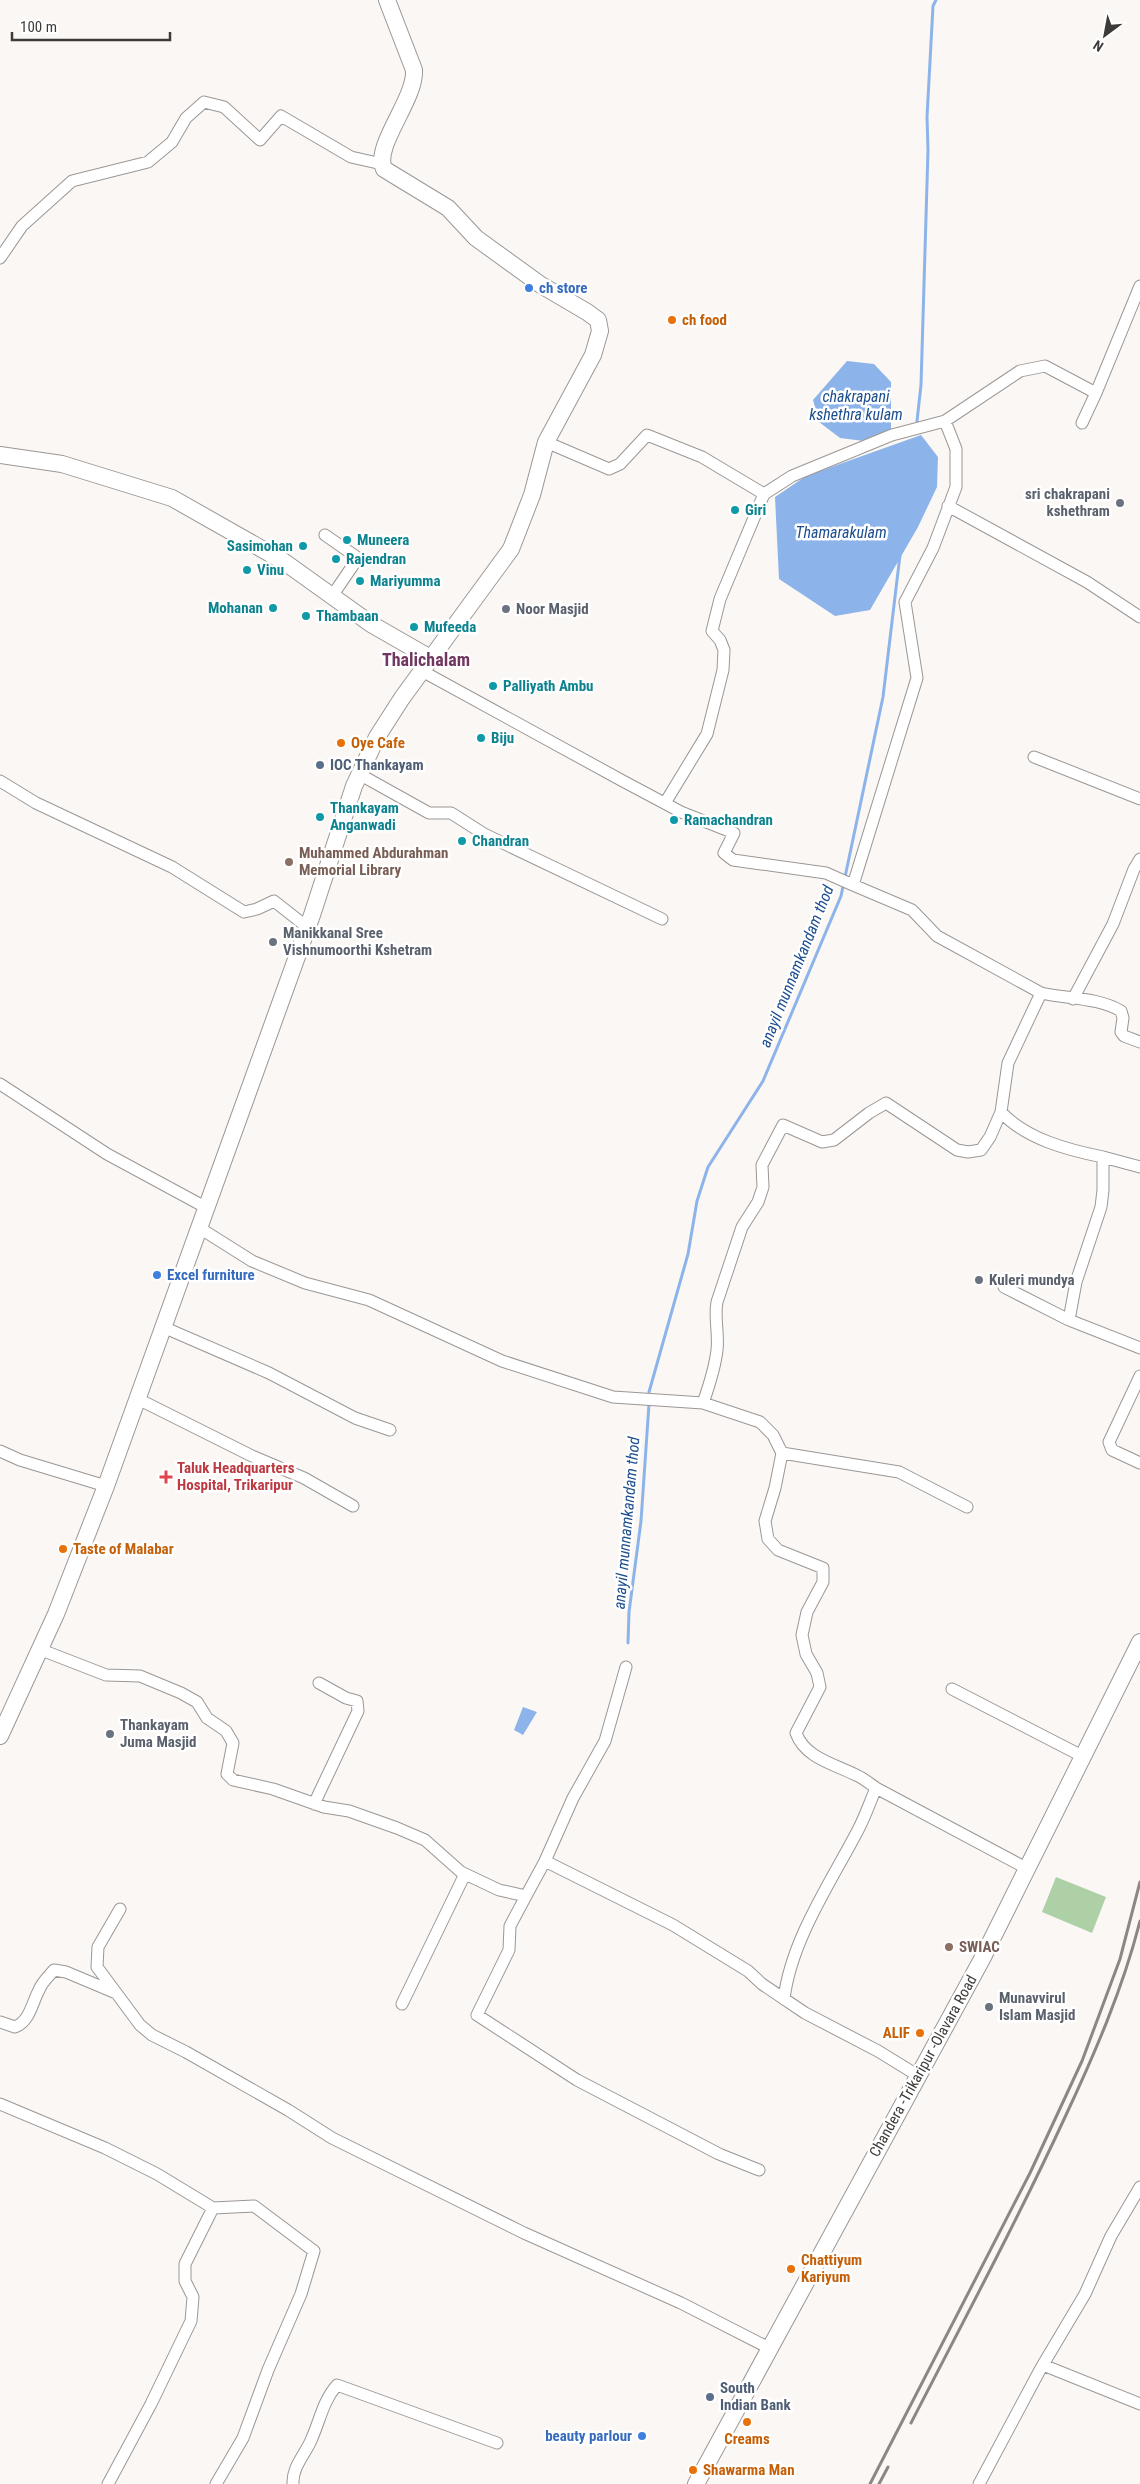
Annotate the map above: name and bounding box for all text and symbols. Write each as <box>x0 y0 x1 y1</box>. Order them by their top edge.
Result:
scale bar <box>12 10 170 42</box>
north arrow <box>1080 10 1130 60</box>
text: 100 m <box>20 18 57 36</box>
text: N <box>1090 37 1106 55</box>
place label: ch store <box>539 279 587 297</box>
marker: ch store <box>523 282 535 294</box>
place label: ch food <box>682 311 727 329</box>
marker: ch food <box>666 314 678 326</box>
water label: chakrapani kshethra kulam <box>809 387 903 424</box>
place label: sri chakrapani kshethram <box>1025 485 1110 520</box>
marker: sri chakrapani kshethram <box>1114 497 1126 509</box>
place label: Giri <box>745 501 766 519</box>
marker: Giri <box>729 504 741 516</box>
water label: Thamarakulam <box>795 523 887 542</box>
place label: Muneera <box>357 531 409 549</box>
marker: Muneera <box>341 534 353 546</box>
place label: Sasimohan <box>227 537 293 555</box>
marker: Sasimohan <box>297 540 309 552</box>
place label: Rajendran <box>346 550 406 568</box>
marker: Rajendran <box>330 553 342 565</box>
place label: Vinu <box>257 561 284 579</box>
marker: Vinu <box>241 564 253 576</box>
place label: Mariyumma <box>370 572 441 590</box>
marker: Mariyumma <box>354 575 366 587</box>
place label: Mohanan <box>208 599 263 617</box>
place label: Noor Masjid <box>516 600 589 618</box>
marker: Mohanan <box>267 602 279 614</box>
marker: Noor Masjid <box>500 603 512 615</box>
place label: Thambaan <box>316 607 379 625</box>
marker: Thambaan <box>300 610 312 622</box>
place label: Mufeeda <box>424 618 476 636</box>
marker: Mufeeda <box>408 621 420 633</box>
district label: Thalichalam <box>382 649 470 670</box>
place label: Palliyath Ambu <box>503 677 593 695</box>
marker: Palliyath Ambu <box>487 680 499 692</box>
place label: Biju <box>491 729 514 747</box>
marker: Biju <box>475 732 487 744</box>
place label: Oye Cafe <box>351 734 405 752</box>
marker: Oye Cafe <box>335 737 347 749</box>
place label: IOC Thankayam <box>330 756 424 774</box>
marker: IOC Thankayam <box>314 759 326 771</box>
place label: Thankayam Anganwadi <box>330 799 399 834</box>
marker: Thankayam Anganwadi <box>314 811 326 823</box>
place label: Ramachandran <box>684 811 773 829</box>
marker: Ramachandran <box>668 814 680 826</box>
place label: Chandran <box>472 832 529 850</box>
marker: Chandran <box>456 835 468 847</box>
place label: Muhammed Abdurahman Memorial Library <box>299 844 449 879</box>
marker: Muhammed Abdurahman Memorial Library <box>283 856 295 868</box>
water label: anayil munnamkandam thod <box>755 882 838 1050</box>
place label: Manikkanal Sree Vishnumoorthi Kshetram <box>283 924 432 959</box>
marker: Manikkanal Sree Vishnumoorthi Kshetram <box>267 936 279 948</box>
place label: Excel furniture <box>167 1266 255 1284</box>
marker: Excel furniture <box>151 1269 163 1281</box>
place label: Kuleri mundya <box>989 1271 1075 1289</box>
marker: Kuleri mundya <box>973 1274 985 1286</box>
water label: anayil munnamkandam thod <box>610 1436 644 1610</box>
place label: Taluk Headquarters Hospital, Trikaripur <box>177 1459 295 1494</box>
marker: Taluk Headquarters Hospital, Trikaripur <box>159 1470 173 1484</box>
place label: Taste of Malabar <box>73 1540 174 1558</box>
marker: Taste of Malabar <box>57 1543 69 1555</box>
place label: Thankayam Juma Masjid <box>120 1716 197 1751</box>
marker: Thankayam Juma Masjid <box>104 1728 116 1740</box>
place label: SWIAC <box>959 1938 1000 1956</box>
marker: SWIAC <box>943 1941 955 1953</box>
street label: Chandera -Trikaripur -Olavara Road <box>865 1972 981 2160</box>
place label: Munavvirul Islam Masjid <box>999 1989 1075 2024</box>
marker: Munavvirul Islam Masjid <box>983 2001 995 2013</box>
place label: ALIF <box>883 2024 910 2042</box>
marker: ALIF <box>914 2027 926 2039</box>
place label: Chattiyum Kariyum <box>801 2251 862 2286</box>
marker: Chattiyum Kariyum <box>785 2263 797 2275</box>
place label: South Indian Bank <box>720 2379 791 2414</box>
marker: South Indian Bank <box>704 2391 716 2403</box>
marker: Creams <box>741 2416 753 2428</box>
place label: beauty parlour <box>545 2427 632 2445</box>
marker: beauty parlour <box>636 2430 648 2442</box>
place label: Creams <box>724 2430 770 2448</box>
place label: Shawarma Man <box>703 2461 795 2479</box>
marker: Shawarma Man <box>687 2464 699 2476</box>

